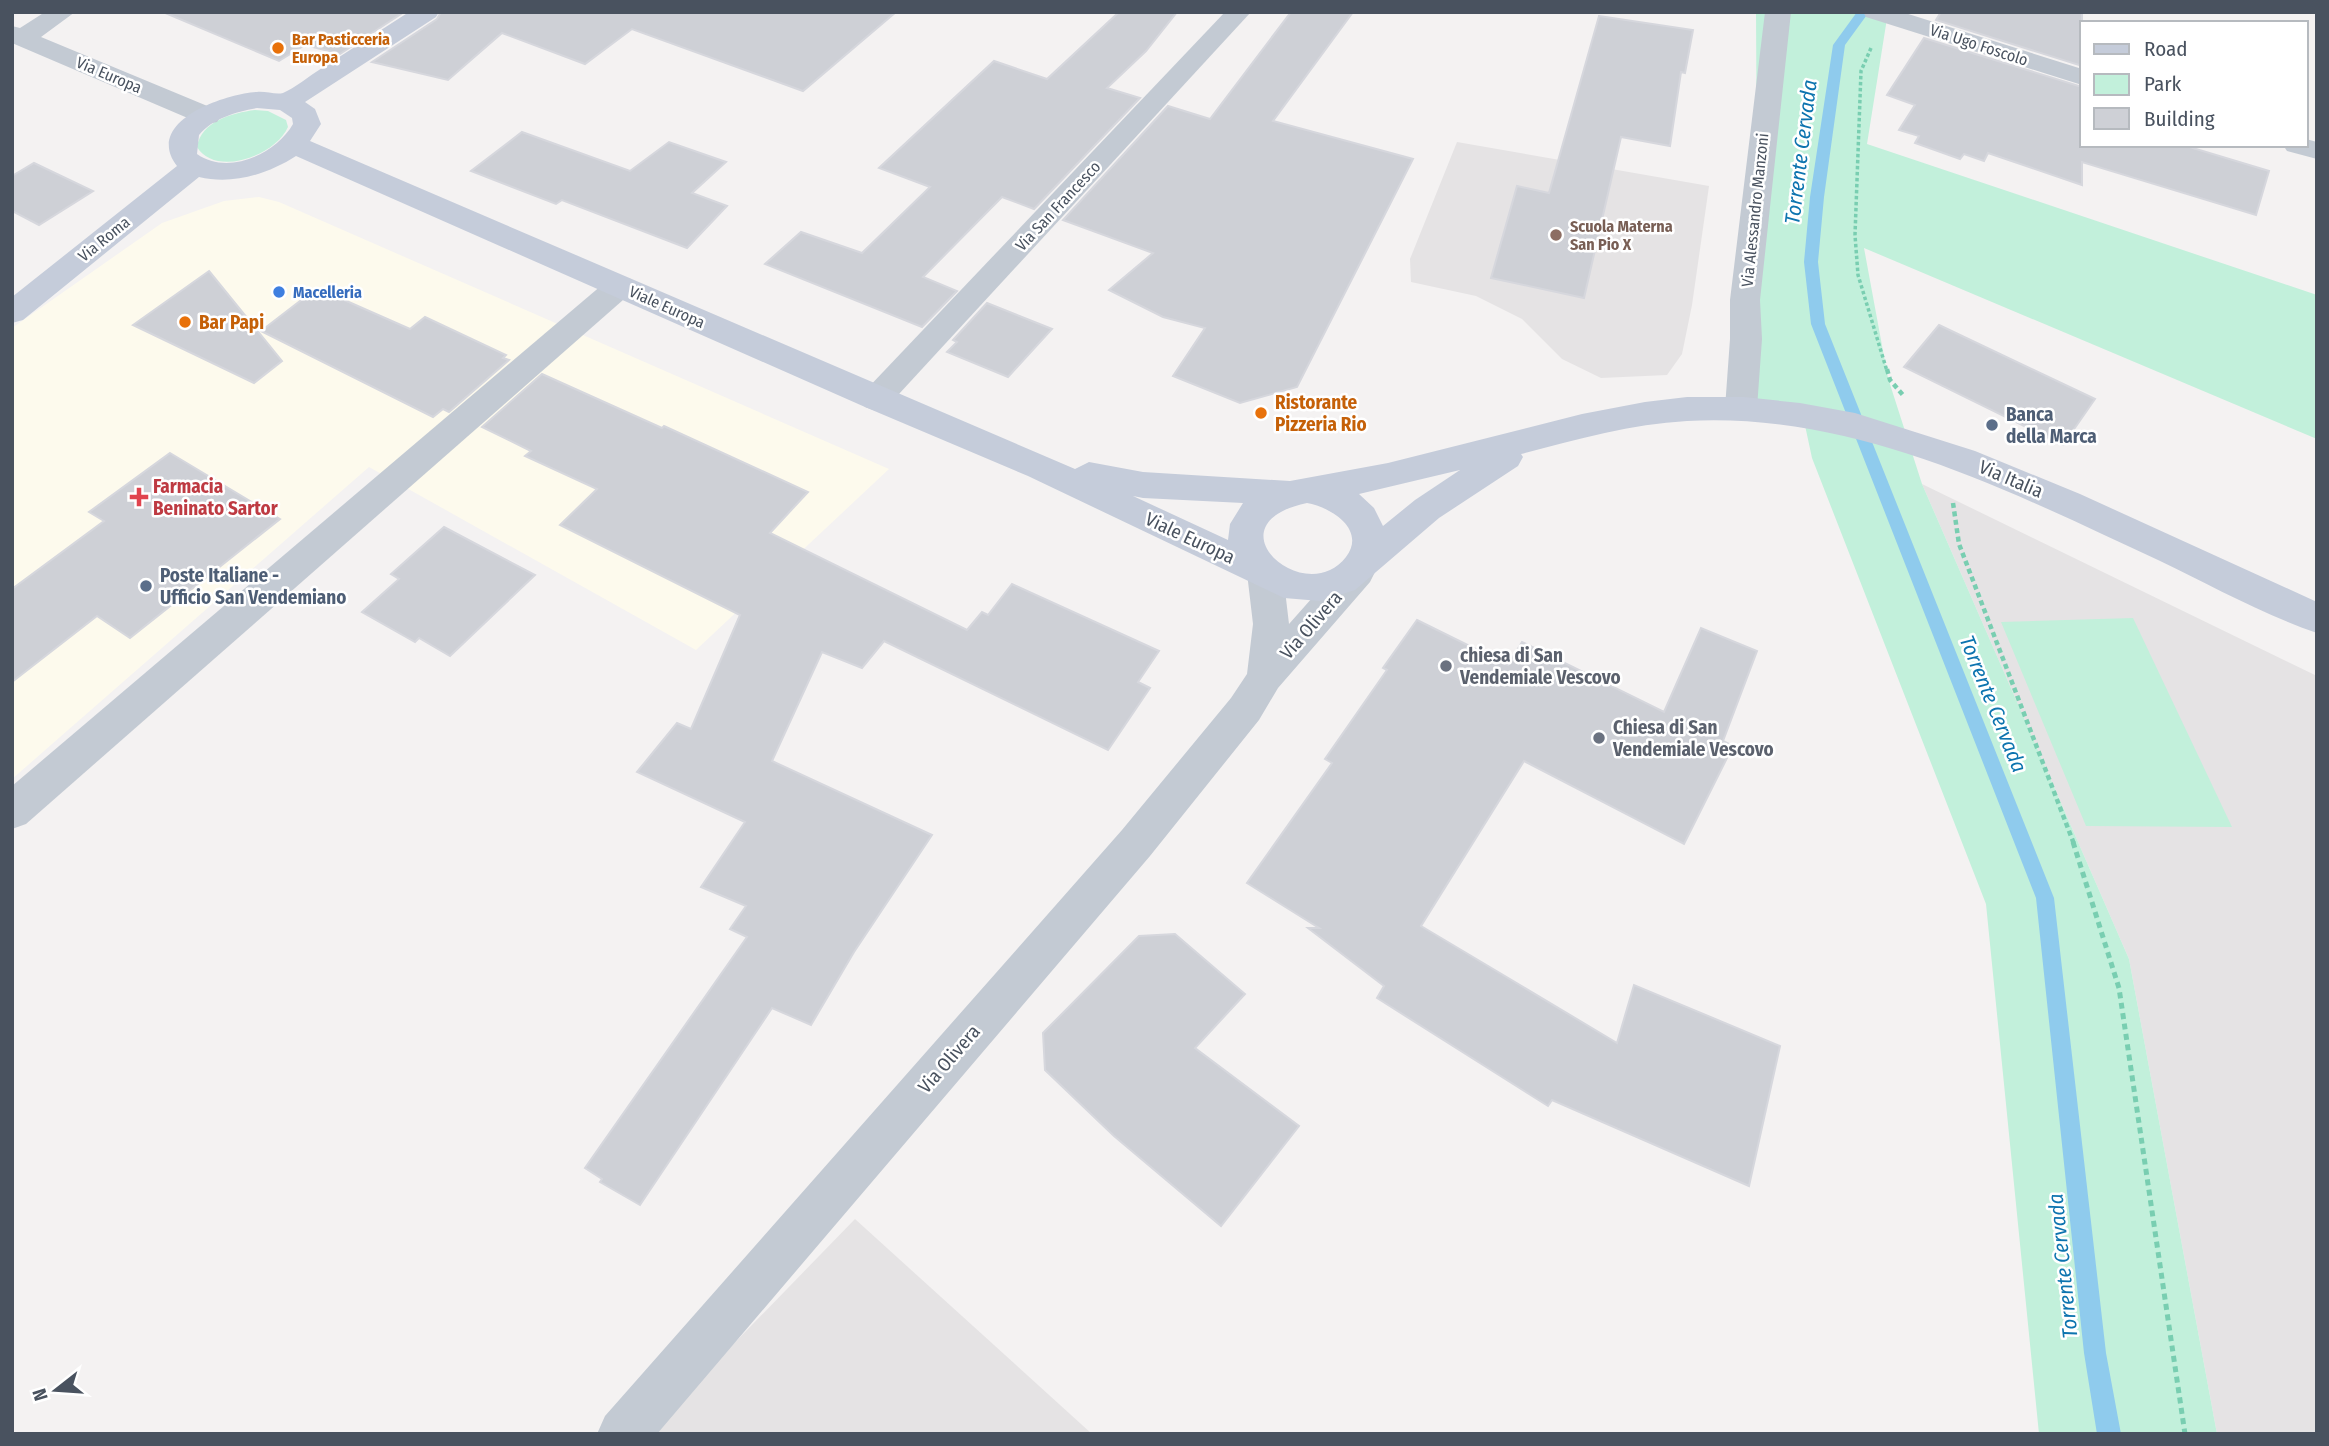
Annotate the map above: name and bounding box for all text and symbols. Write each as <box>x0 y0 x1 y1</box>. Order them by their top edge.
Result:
street label: Via Ugo Foscolo <box>1928 20 2030 70</box>
legend <box>2080 21 2308 147</box>
place label: Bar Pasticceria Europa <box>292 30 390 67</box>
text: Road <box>2144 36 2188 62</box>
marker: Bar Pasticceria Europa <box>270 40 286 56</box>
street label: Via Europa <box>73 53 145 97</box>
text: Park <box>2144 71 2182 97</box>
water label: Torrente Cervada <box>1779 78 1823 226</box>
text: Building <box>2144 106 2215 132</box>
street label: Via Alessandro Manzoni <box>1737 132 1773 288</box>
street label: Via San Francesco <box>1012 157 1104 255</box>
street label: Via Roma <box>74 212 134 266</box>
place label: Scuola Materna San Pio X <box>1570 217 1673 254</box>
marker: Scuola Materna San Pio X <box>1548 227 1564 243</box>
street label: Viale Europa <box>626 282 708 332</box>
place label: Macelleria <box>293 283 362 302</box>
marker: Macelleria <box>271 284 287 300</box>
place label: Bar Papi <box>199 311 264 334</box>
marker: Bar Papi <box>177 314 193 330</box>
place label: Ristorante Pizzeria Rio <box>1275 391 1367 436</box>
place label: Banca della Marca <box>2006 403 2097 448</box>
marker: Ristorante Pizzeria Rio <box>1253 405 1269 421</box>
marker: Banca della Marca <box>1984 417 2000 433</box>
street label: Via Italia <box>1975 455 2047 503</box>
place label: Farmacia Beninato Sartor <box>153 475 279 520</box>
marker: Farmacia Beninato Sartor <box>131 489 147 505</box>
street label: Viale Europa <box>1142 507 1238 569</box>
place label: Poste Italiane - Ufficio San Vendemiano <box>160 564 346 609</box>
marker: Poste Italiane - Ufficio San Vendemiano <box>138 578 154 594</box>
street label: Via Olivera <box>1275 586 1347 664</box>
water label: Torrente Cervada <box>1954 632 2032 776</box>
place label: chiesa di San Vendemiale Vescovo <box>1459 644 1621 689</box>
marker: chiesa di San Vendemiale Vescovo <box>1438 658 1454 674</box>
place label: Chiesa di San Vendemiale Vescovo <box>1612 716 1774 761</box>
marker: Chiesa di San Vendemiale Vescovo <box>1591 730 1607 746</box>
street label: Via Olivera <box>913 1020 985 1098</box>
water label: Torrente Cervada <box>2042 1192 2084 1340</box>
north arrow <box>21 1355 91 1425</box>
text: N <box>28 1386 53 1404</box>

